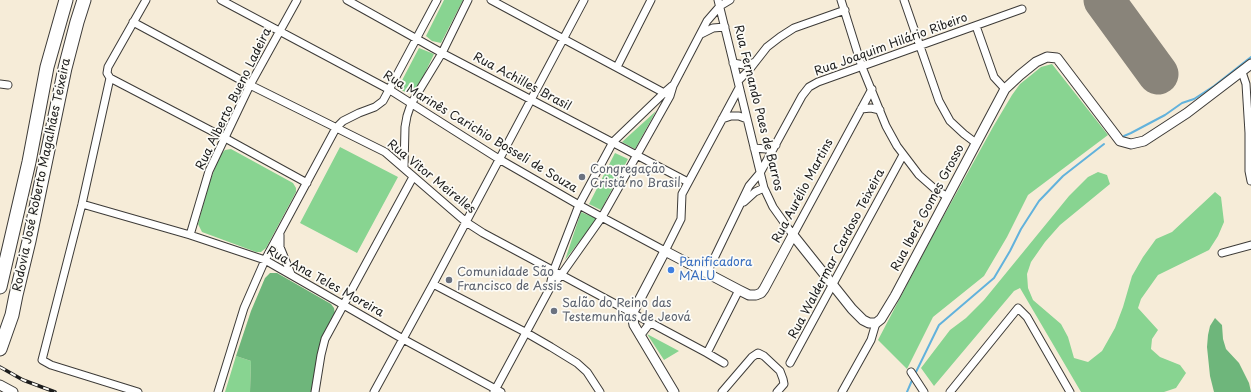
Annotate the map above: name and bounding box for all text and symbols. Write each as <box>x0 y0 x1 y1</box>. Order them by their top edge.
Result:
street label: Rua Joaquim Hilário Ribeiro <box>812 11 970 79</box>
street label: Rua Fernando Paes de Barros <box>730 23 786 193</box>
street label: Rua Alberto Bueno Ladeira <box>193 26 275 172</box>
street label: Rua Achilles Brasil <box>470 50 574 114</box>
street label: Rodovia José Roberto Magalhães Teixeira <box>10 57 74 293</box>
street label: Rua Marinês Carichio Bosseli de Souza <box>380 68 580 196</box>
street label: Rua Aurélio Martins <box>769 136 837 246</box>
street label: Rua Vitor Meirelles <box>384 137 478 217</box>
street label: Rua Iberê Gomes Grosso <box>888 142 968 274</box>
place label: Congregação Cristã no Brasil <box>590 163 681 191</box>
street label: Rua Waldermar Cardoso Teixeira <box>786 167 888 341</box>
marker: Congregação Cristã no Brasil <box>577 172 587 182</box>
street label: Rua Ana Teles Moreira <box>264 244 386 320</box>
place label: Panificadora MALU <box>679 256 752 284</box>
marker: Panificadora MALU <box>666 265 676 275</box>
place label: Comunidade São Francisco de Assis <box>457 266 562 294</box>
marker: Comunidade São Francisco de Assis <box>444 275 454 285</box>
place label: Salão do Reino das Testemunhas de Jeová <box>562 297 691 325</box>
marker: Salão do Reino das Testemunhas de Jeová <box>549 306 559 316</box>

